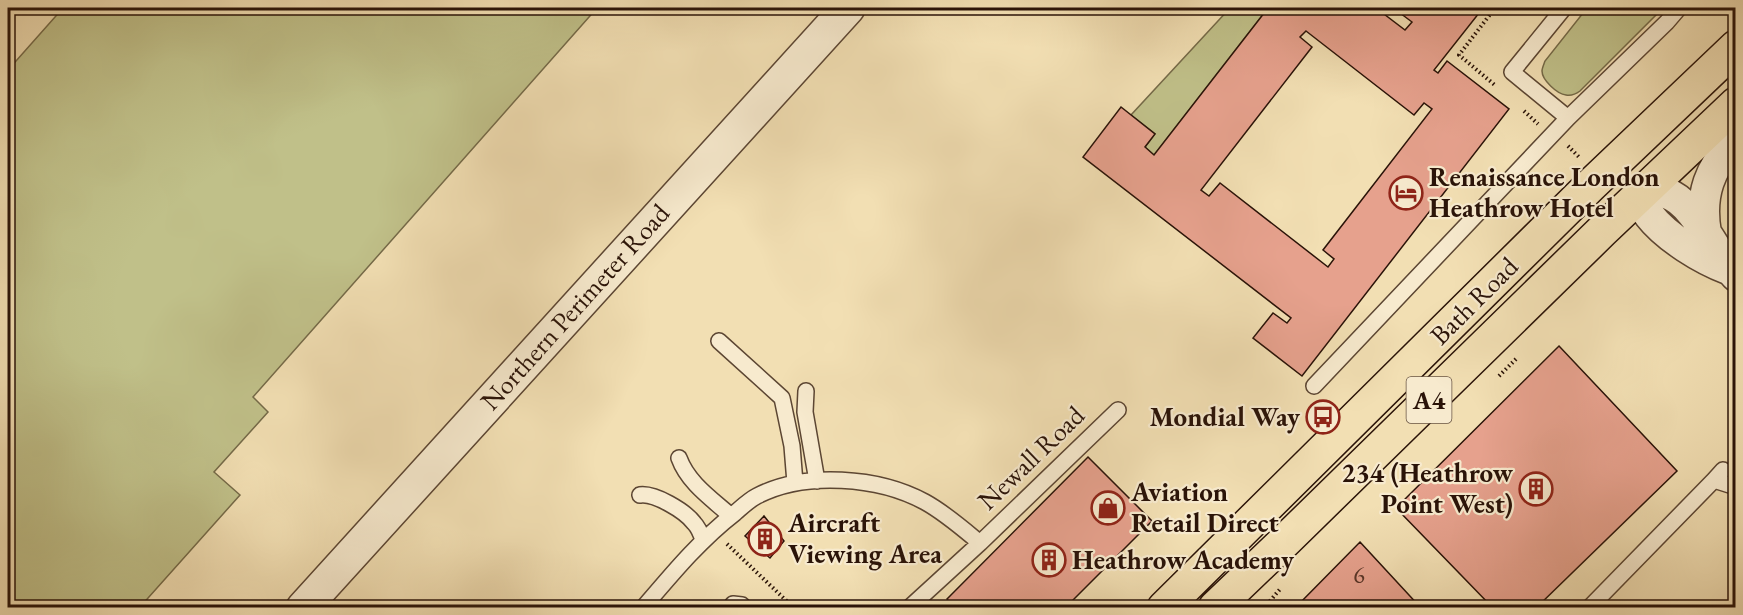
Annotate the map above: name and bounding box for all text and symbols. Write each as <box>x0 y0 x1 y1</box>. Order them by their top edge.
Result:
place label: Renaissance London Heathrow Hotel <box>1429 159 1660 225</box>
hotel icon: Renaissance London Heathrow Hotel <box>1388 175 1424 211</box>
street label: Northern Perimeter Road <box>472 196 677 417</box>
street label: Bath Road <box>1422 249 1525 352</box>
road number: A4 <box>1406 377 1452 423</box>
street label: Newall Road <box>970 398 1092 517</box>
place label: Mondial Way <box>1149 399 1301 434</box>
bus stop icon: Mondial Way <box>1305 399 1341 435</box>
place label: 234 (Heathrow Point West) <box>1341 455 1514 521</box>
building icon: 234 (Heathrow Point West) <box>1518 471 1554 507</box>
place label: Aviation Retail Direct <box>1130 474 1279 540</box>
shop icon: Aviation Retail Direct <box>1090 490 1126 526</box>
place label: Aircraft Viewing Area <box>787 505 942 571</box>
building icon: Aircraft Viewing Area <box>747 521 783 557</box>
building icon: Heathrow Academy <box>1031 542 1067 578</box>
place label: Heathrow Academy <box>1072 542 1295 577</box>
house number: 6 <box>1353 559 1365 590</box>

